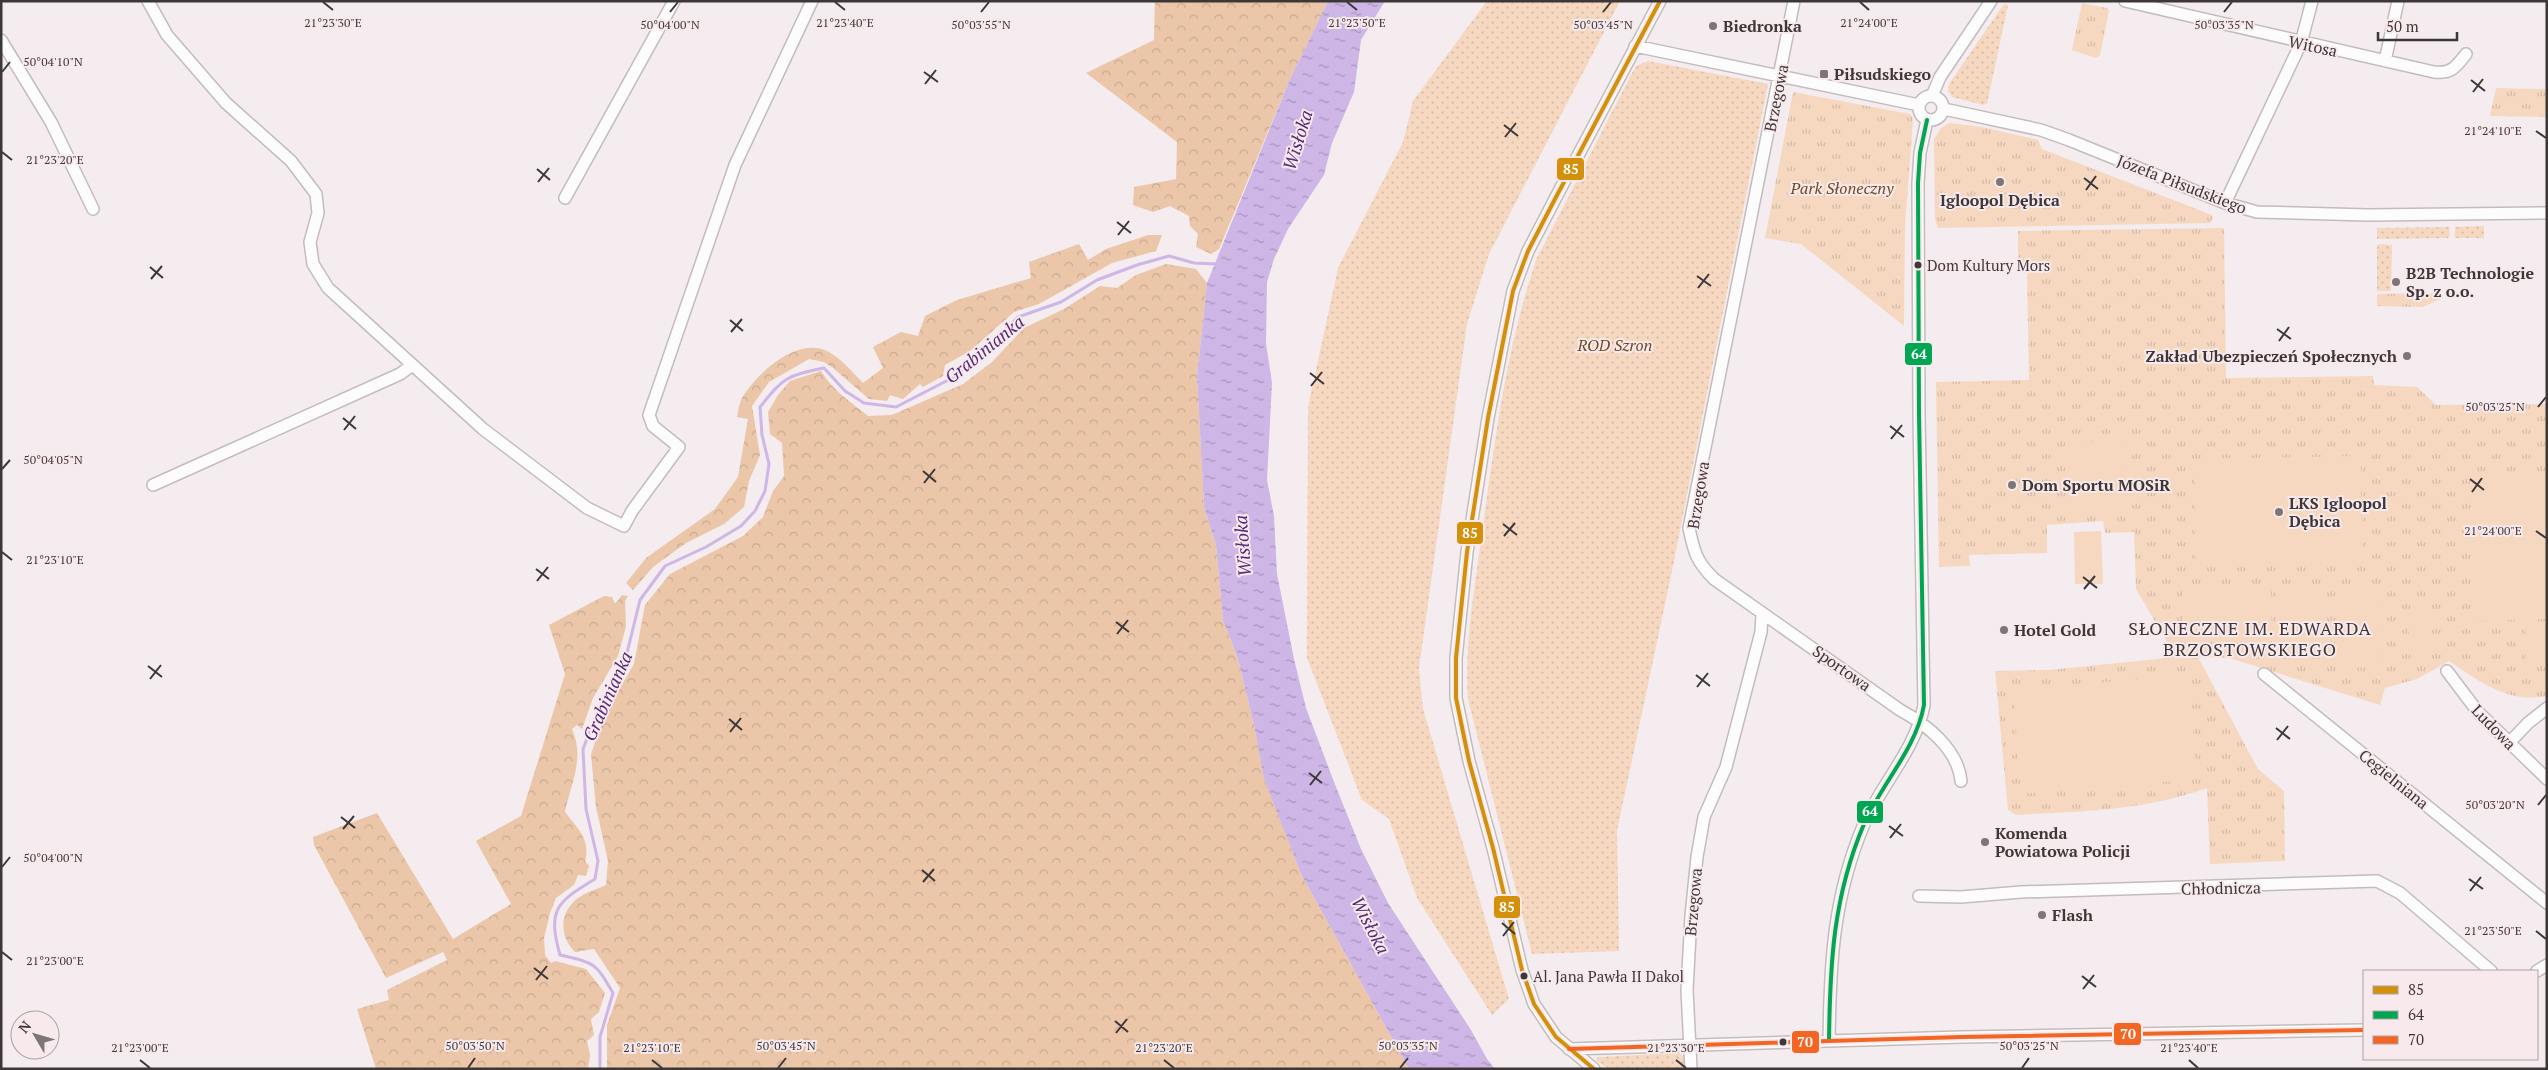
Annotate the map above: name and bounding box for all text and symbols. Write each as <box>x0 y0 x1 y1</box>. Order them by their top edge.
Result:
scale bar <box>2378 10 2457 42</box>
text: 21°23'30"E <box>304 15 362 30</box>
text: 21°23'40"E <box>816 15 874 30</box>
text: 21°23'50"E <box>1328 15 1386 30</box>
place label: Biedronka <box>1723 15 1802 37</box>
text: 21°24'00"E <box>1840 15 1898 30</box>
text: 50 m <box>2386 16 2419 36</box>
text: 50°04'00"N <box>640 17 700 32</box>
text: 50°03'55"N <box>951 17 1011 32</box>
text: 50°03'45"N <box>1573 17 1633 32</box>
text: 50°03'35"N <box>2194 17 2254 32</box>
marker: Biedronka <box>1707 20 1719 32</box>
street label: Witosa <box>2286 30 2340 62</box>
text: 50°04'10"N <box>23 54 83 69</box>
street label: Brzegowa <box>1759 62 1793 134</box>
place label: Piłsudskiego <box>1834 63 1931 85</box>
marker: Piłsudskiego <box>1818 68 1830 80</box>
water label: Wisłoka <box>1276 107 1318 173</box>
text: 21°24'10"E <box>2464 123 2522 138</box>
street label: Józefa Piłsudskiego <box>2114 149 2250 219</box>
text: 21°23'20"E <box>26 152 84 167</box>
line badge: 85 <box>1556 157 1585 181</box>
text: 85 <box>1563 159 1579 178</box>
marker: Igloopol Dębica <box>1994 176 2006 188</box>
park label: Park Słoneczny <box>1790 177 1894 199</box>
place label: Igloopol Dębica <box>1940 189 2060 211</box>
place label: Dom Kultury Mors <box>1927 255 2050 275</box>
marker: Dom Kultury Mors <box>1913 260 1923 270</box>
place label: B2B Technologie Sp. z o.o. <box>2406 262 2534 302</box>
marker: B2B Technologie Sp. z o.o. <box>2390 276 2402 288</box>
water label: Grabinianka <box>939 310 1029 388</box>
park label: ROD Szron <box>1577 334 1652 356</box>
line badge: 64 <box>1904 342 1933 366</box>
text: 64 <box>1911 344 1927 363</box>
place label: Zakład Ubezpieczeń Społecznych <box>2146 345 2398 367</box>
marker: Zakład Ubezpieczeń Społecznych <box>2401 350 2413 362</box>
text: 50°03'25"N <box>2465 399 2525 414</box>
text: 50°04'05"N <box>23 452 83 467</box>
street label: Brzegowa <box>1682 459 1714 531</box>
place label: Dom Sportu MOSiR <box>2022 474 2170 496</box>
marker: Dom Sportu MOSiR <box>2006 479 2018 491</box>
place label: LKS Igloopol Dębica <box>2289 492 2387 532</box>
marker: LKS Igloopol Dębica <box>2273 506 2285 518</box>
water label: Wisłoka <box>1228 514 1256 578</box>
line badge: 85 <box>1456 521 1484 545</box>
text: 85 <box>1462 523 1478 542</box>
text: 21°24'00"E <box>2464 523 2522 538</box>
text: 21°23'10"E <box>26 552 84 567</box>
district label: SŁONECZNE IM. EDWARDA BRZOSTOWSKIEGO <box>2128 616 2372 661</box>
place label: Hotel Gold <box>2014 619 2096 641</box>
marker: Hotel Gold <box>1998 624 2010 636</box>
street label: Sportowa <box>1808 640 1876 696</box>
water label: Grabinianka <box>577 647 637 745</box>
street label: Ludowa <box>2467 699 2521 755</box>
street label: Cegielniana <box>2354 744 2434 814</box>
text: 50°03'20"N <box>2465 797 2525 812</box>
line badge: 64 <box>1856 800 1884 824</box>
text: 64 <box>1862 801 1878 820</box>
place label: Komenda Powiatowa Policji <box>1995 822 2130 862</box>
marker: Komenda Powiatowa Policji <box>1979 836 1991 848</box>
text: 50°04'00"N <box>23 850 83 865</box>
street label: Brzegowa <box>1679 867 1707 937</box>
street label: Chłodnicza <box>2181 876 2261 900</box>
water label: Wisłoka <box>1346 892 1396 958</box>
line badge: 85 <box>1493 895 1521 919</box>
text: 85 <box>1499 897 1515 916</box>
place label: Flash <box>2052 904 2094 926</box>
marker: Flash <box>2036 909 2048 921</box>
text: 21°23'50"E <box>2464 923 2522 938</box>
text: 21°23'00"E <box>26 953 84 968</box>
place label: Al. Jana Pawła II Dakol <box>1533 966 1684 986</box>
legend <box>2363 970 2538 1060</box>
marker: Al. Jana Pawła II Dakol <box>1519 971 1529 981</box>
text: 85 <box>2408 979 2424 999</box>
text: 64 <box>2408 1004 2424 1024</box>
north arrow <box>10 1010 60 1060</box>
text: N <box>14 1016 35 1037</box>
line badge: 70 <box>2113 1022 2142 1046</box>
text: 70 <box>2120 1024 2136 1043</box>
text: 70 <box>2408 1029 2424 1049</box>
line badge: 70 <box>1791 1030 1820 1054</box>
text: 70 <box>1797 1032 1813 1051</box>
unlabelled marker <box>1778 1037 1788 1047</box>
text: 50°03'50"N <box>445 1038 505 1053</box>
text: 50°03'45"N <box>756 1038 816 1053</box>
text: 50°03'35"N <box>1378 1038 1438 1053</box>
text: 50°03'25"N <box>1999 1038 2059 1053</box>
text: 21°23'00"E <box>111 1040 169 1055</box>
text: 21°23'10"E <box>623 1040 681 1055</box>
text: 21°23'20"E <box>1135 1040 1193 1055</box>
text: 21°23'30"E <box>1647 1040 1705 1055</box>
text: 21°23'40"E <box>2160 1040 2218 1055</box>

